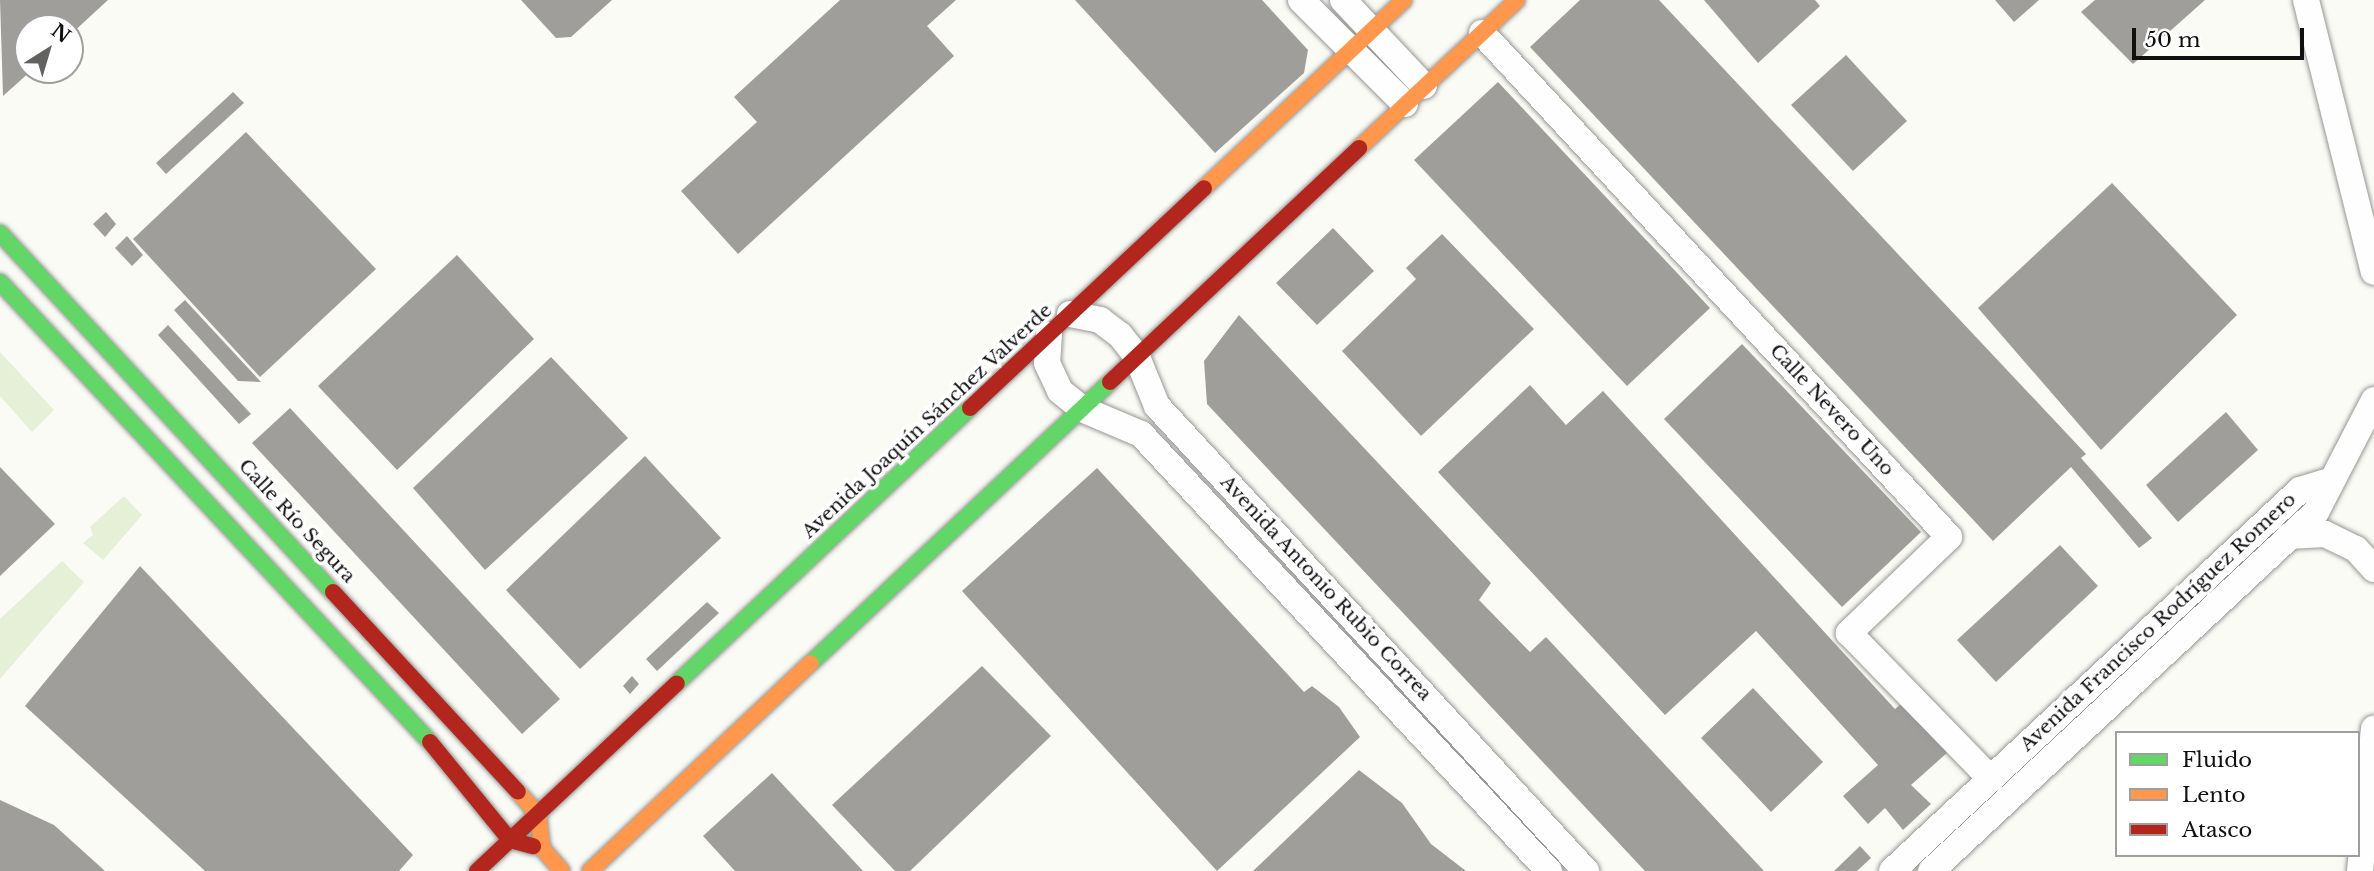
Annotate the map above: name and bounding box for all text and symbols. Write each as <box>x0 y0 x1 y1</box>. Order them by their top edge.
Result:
north arrow <box>14 14 84 84</box>
scale bar <box>2136 14 2308 58</box>
text: N <box>47 19 75 48</box>
text: 50 m <box>2145 27 2200 53</box>
street label: Avenida Joaquín Sánchez Valverde <box>797 299 1057 543</box>
street label: Calle Nevero Uno <box>1765 339 1899 481</box>
street label: Calle Río Segura <box>234 454 360 588</box>
street label: Avenida Antonio Rubio Correa <box>1215 470 1437 706</box>
street label: Avenida Francisco Rodríguez Romero <box>2015 488 2301 756</box>
legend <box>2115 731 2360 857</box>
text: Fluido <box>2182 747 2252 773</box>
text: Lento <box>2182 782 2245 808</box>
text: Atasco <box>2182 817 2252 843</box>

